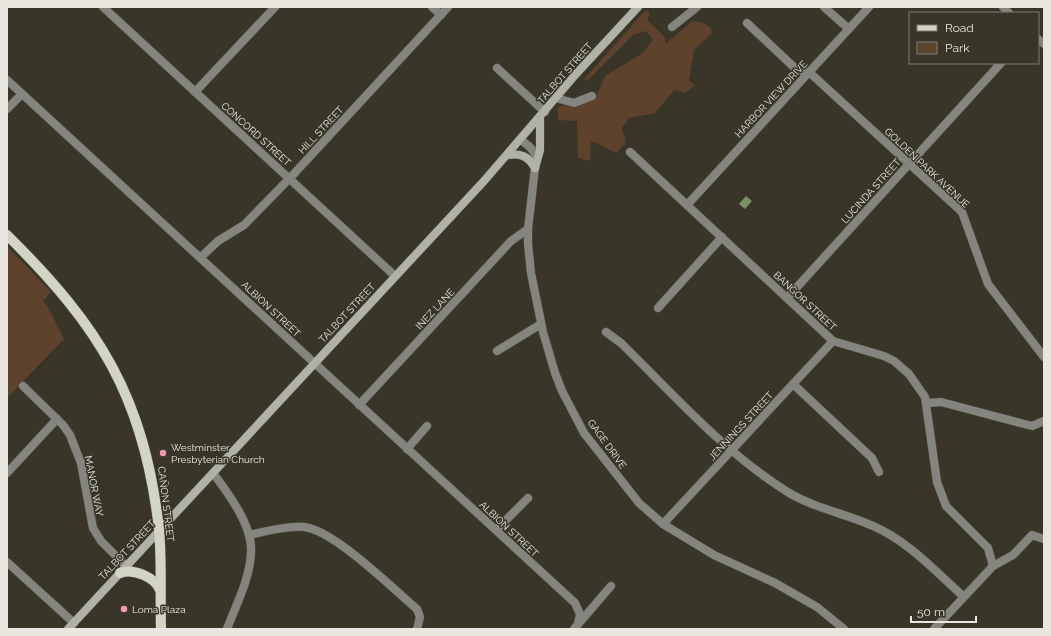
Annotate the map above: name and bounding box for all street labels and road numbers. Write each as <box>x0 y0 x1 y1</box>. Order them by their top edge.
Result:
street label: TALBOT STREET <box>536 40 594 106</box>
street label: HARBOR VIEW DRIVE <box>733 58 809 140</box>
street label: CONCORD STREET <box>219 100 293 168</box>
street label: HILL STREET <box>296 104 346 156</box>
street label: GOLDEN PARK AVENUE <box>882 126 972 210</box>
street label: LUCINDA STREET <box>839 156 903 226</box>
street label: BANGOR STREET <box>771 269 839 333</box>
street label: ALBION STREET <box>239 279 303 339</box>
street label: TALBOT STREET <box>317 281 377 345</box>
street label: INEZ LANE <box>413 286 457 332</box>
street label: JENNINGS STREET <box>707 390 775 462</box>
street label: GAGE DRIVE <box>585 417 629 471</box>
street label: MANOR WAY <box>83 455 105 518</box>
street label: CAÑON STREET <box>156 466 176 542</box>
street label: ALBION STREET <box>477 499 541 559</box>
street label: TALBOT STREET <box>97 518 157 582</box>

